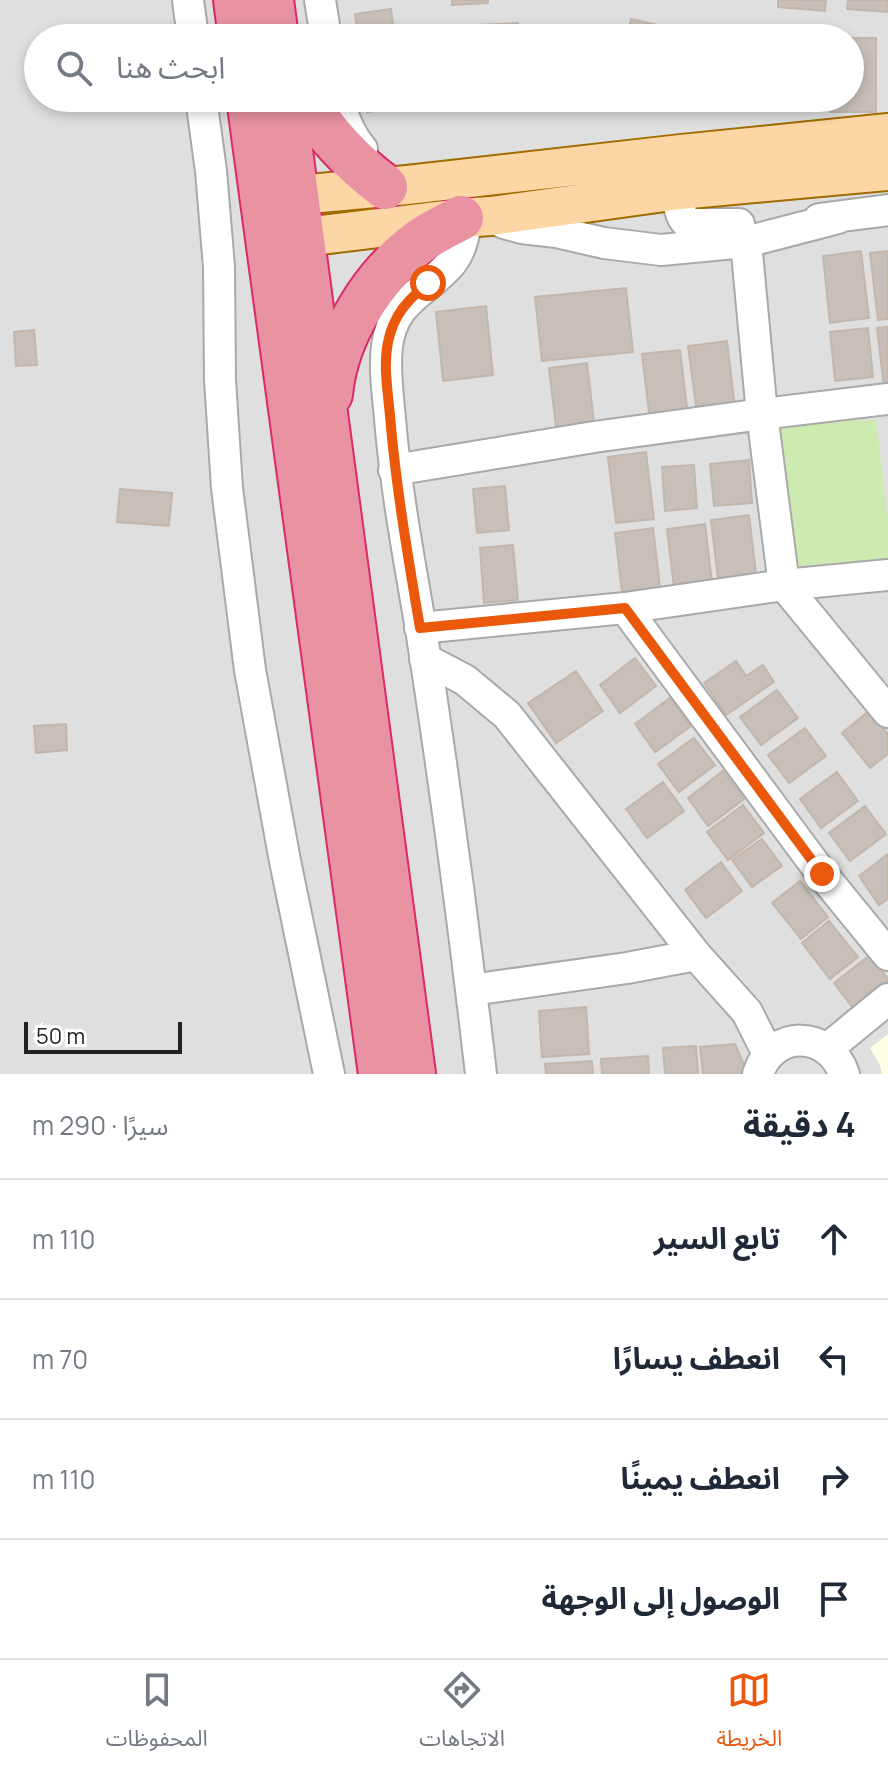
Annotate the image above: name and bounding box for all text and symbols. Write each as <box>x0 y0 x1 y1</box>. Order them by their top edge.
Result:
search box <box>24 24 864 112</box>
icon: search <box>52 46 96 90</box>
text: ابحث هنا <box>116 46 225 87</box>
route start <box>410 265 446 301</box>
route end <box>804 856 840 892</box>
scale bar <box>24 1018 182 1054</box>
text: 50 m <box>36 1021 85 1051</box>
text: 4 دقيقة <box>743 1101 856 1147</box>
text: سيرًا · 290 m <box>32 1107 168 1143</box>
text: تابع السير <box>654 1217 780 1258</box>
icon: ahead <box>812 1217 856 1261</box>
text: 110 m <box>32 1221 95 1257</box>
text: انعطف يسارًا <box>613 1337 780 1378</box>
icon: left <box>812 1337 856 1381</box>
text: 70 m <box>32 1341 88 1377</box>
text: انعطف يمينًا <box>621 1457 780 1498</box>
icon: right <box>812 1457 856 1501</box>
text: 110 m <box>32 1461 95 1497</box>
text: الوصول إلى الوجهة <box>541 1577 780 1618</box>
icon: arrive <box>812 1577 856 1621</box>
tab: المحفوظات <box>106 1668 208 1762</box>
tab: الاتجاهات <box>419 1668 505 1762</box>
tab: الخريطة <box>716 1668 782 1762</box>

